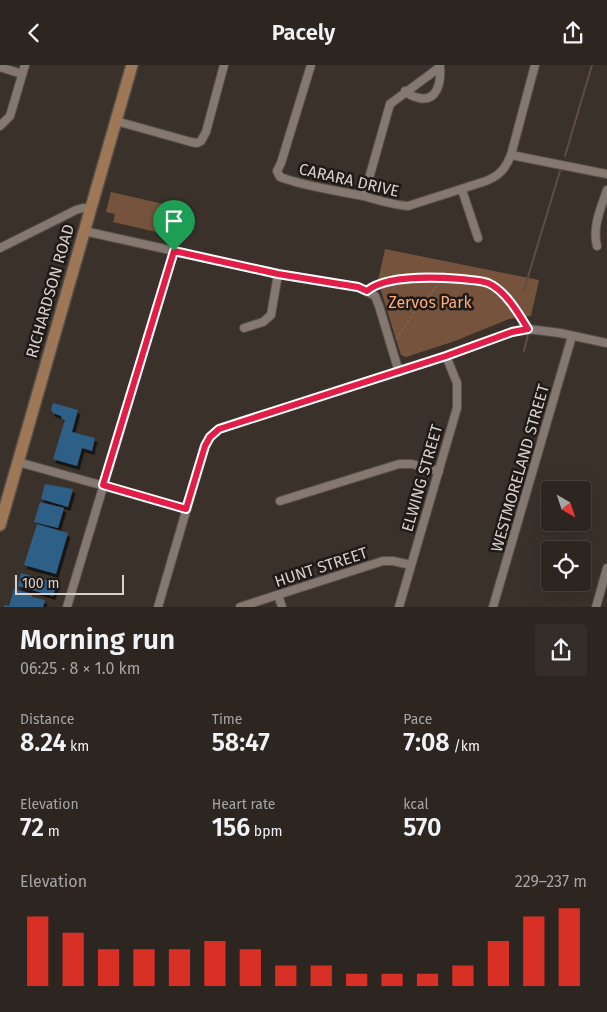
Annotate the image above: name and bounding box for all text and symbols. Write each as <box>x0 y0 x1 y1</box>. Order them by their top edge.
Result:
icon: back <box>20 19 48 47</box>
text: Pacely <box>272 19 335 46</box>
icon: share <box>559 19 587 47</box>
street label: CARARA DRIVE <box>297 159 401 201</box>
pin <box>153 200 195 251</box>
icon: arrive <box>160 207 188 235</box>
street label: RICHARDSON ROAD <box>22 222 78 360</box>
park label: Zervos Park <box>388 293 472 312</box>
street label: WESTMORELAND STREET <box>487 381 553 554</box>
street label: ELWING STREET <box>398 421 447 534</box>
north arrow <box>541 481 591 531</box>
map controls <box>541 481 591 591</box>
button: locate <box>541 541 591 591</box>
street label: HUNT STREET <box>272 543 371 591</box>
scale bar <box>15 572 124 595</box>
text: 100 m <box>22 575 59 592</box>
text: Morning run <box>20 623 175 656</box>
button: share <box>535 624 587 676</box>
text: 06:25 · 8 × 1.0 km <box>20 659 141 678</box>
text: Distance <box>20 711 74 728</box>
text: Time <box>212 711 242 728</box>
text: Pace <box>403 711 432 728</box>
text: 8.24 <box>20 728 66 758</box>
text: 58:47 <box>212 728 270 758</box>
text: 7:08 <box>403 728 450 758</box>
text: km <box>66 738 89 755</box>
text: /km <box>450 738 480 755</box>
text: Elevation <box>20 796 79 813</box>
text: Heart rate <box>212 796 275 813</box>
text: kcal <box>403 796 429 813</box>
text: 72 <box>20 813 44 843</box>
text: 156 <box>212 813 250 843</box>
text: 570 <box>403 813 442 843</box>
text: m <box>44 823 60 840</box>
text: bpm <box>250 823 282 840</box>
text: Elevation <box>20 872 87 891</box>
text: 229–237 m <box>515 872 587 891</box>

